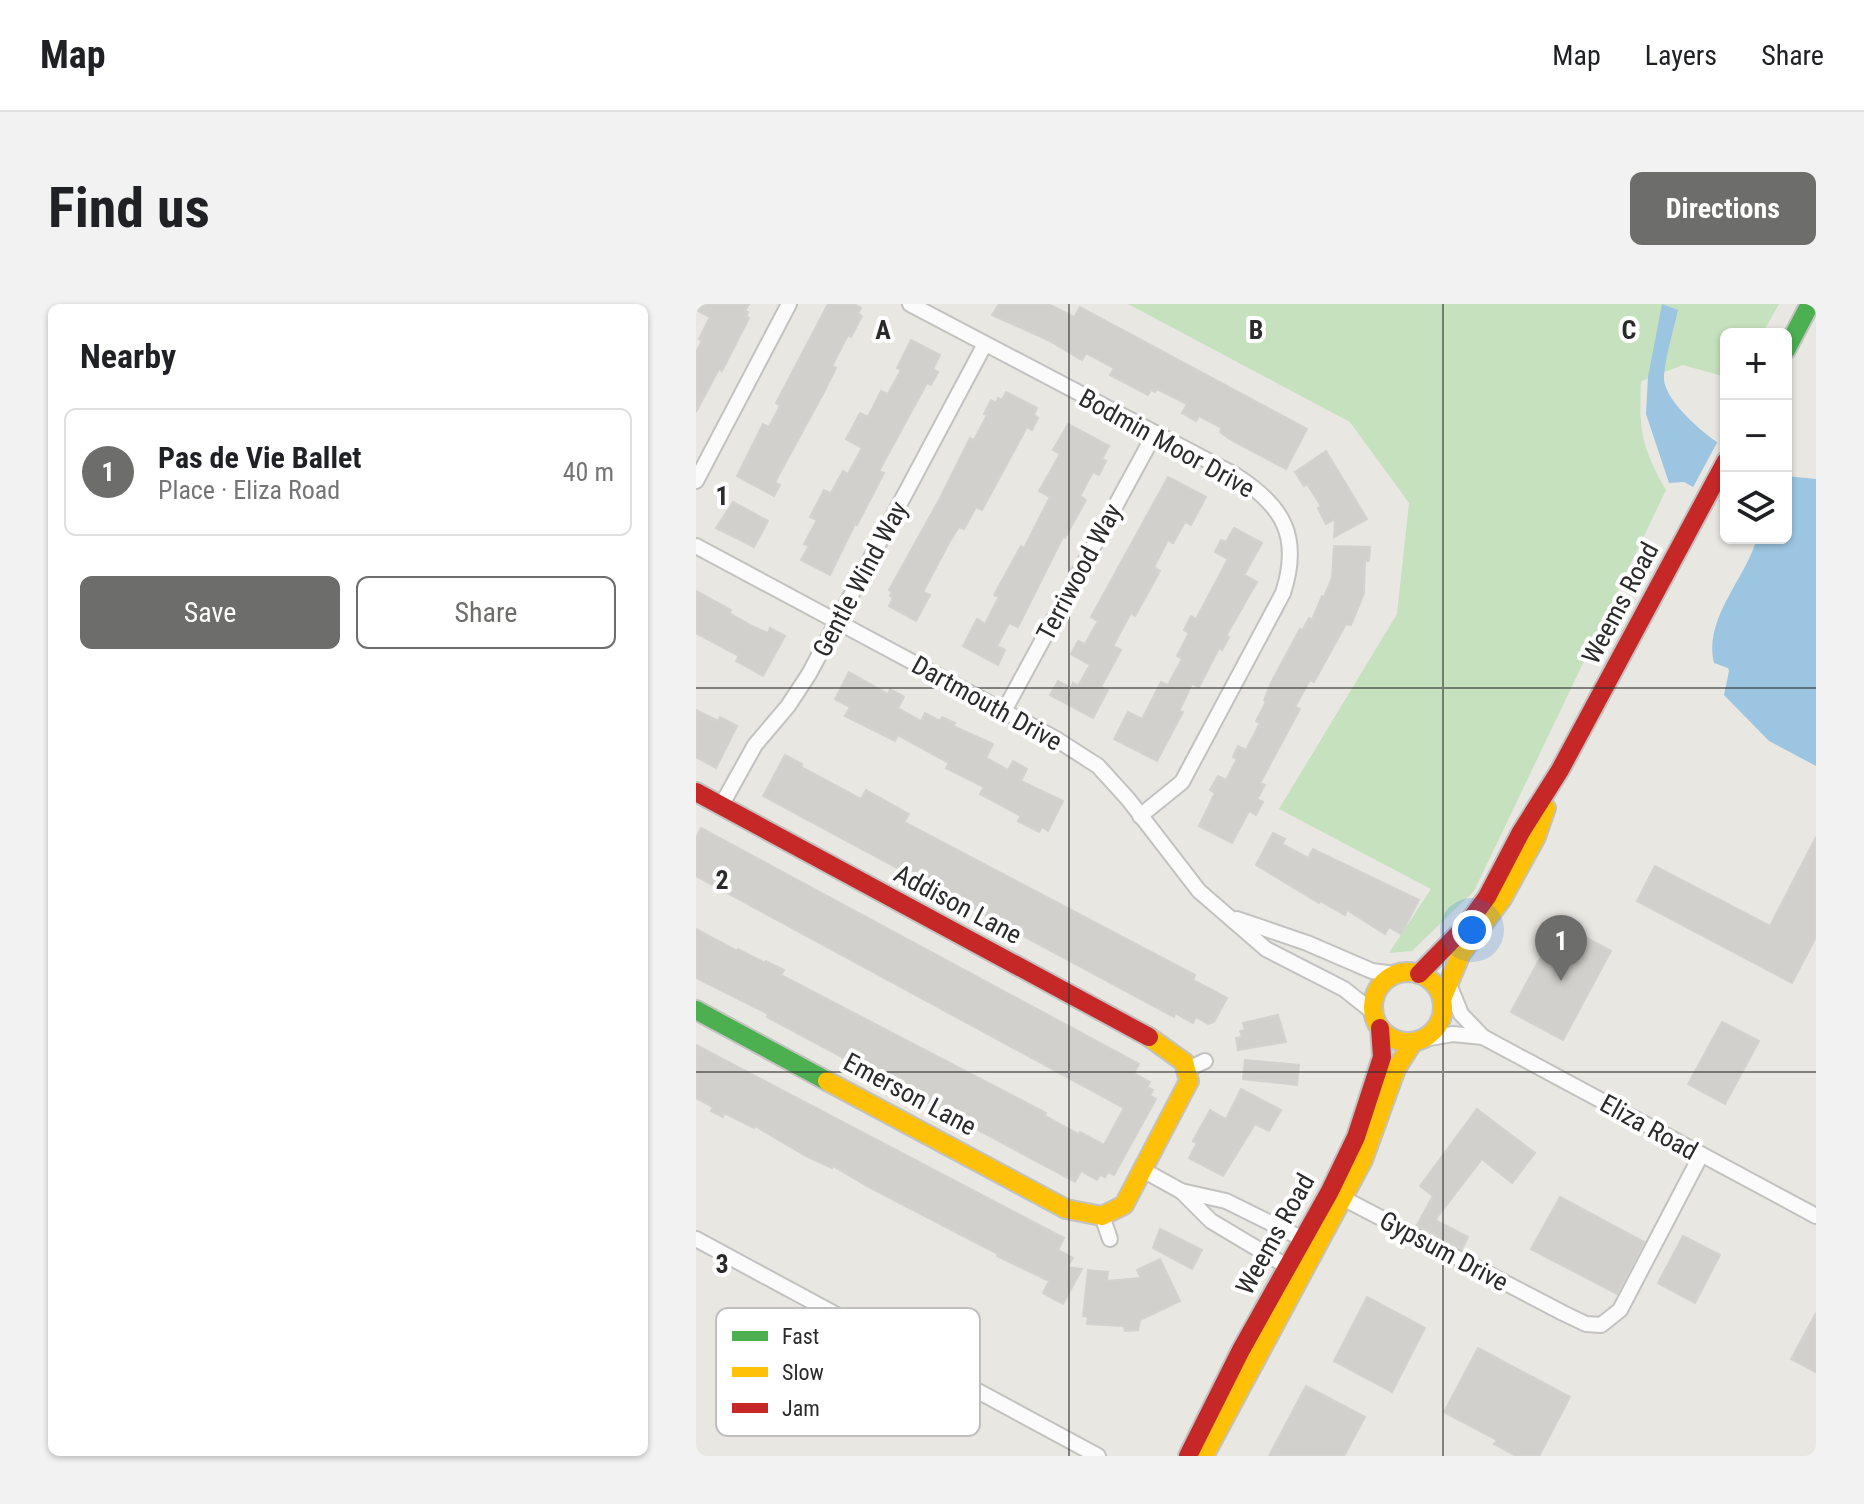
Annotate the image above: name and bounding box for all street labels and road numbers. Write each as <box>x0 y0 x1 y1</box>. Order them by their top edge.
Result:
street label: Bodmin Moor Drive <box>1074 382 1260 504</box>
street label: Gentle Wind Way <box>806 496 914 662</box>
street label: Terriwood Way <box>1030 498 1128 646</box>
street label: Weems Road <box>1575 537 1665 669</box>
street label: Dartmouth Drive <box>907 649 1067 757</box>
street label: Addison Lane <box>889 858 1027 950</box>
street label: Emerson Lane <box>839 1047 981 1141</box>
street label: Eliza Road <box>1595 1088 1703 1166</box>
street label: Weems Road <box>1230 1168 1320 1300</box>
street label: Gypsum Drive <box>1375 1205 1513 1297</box>

